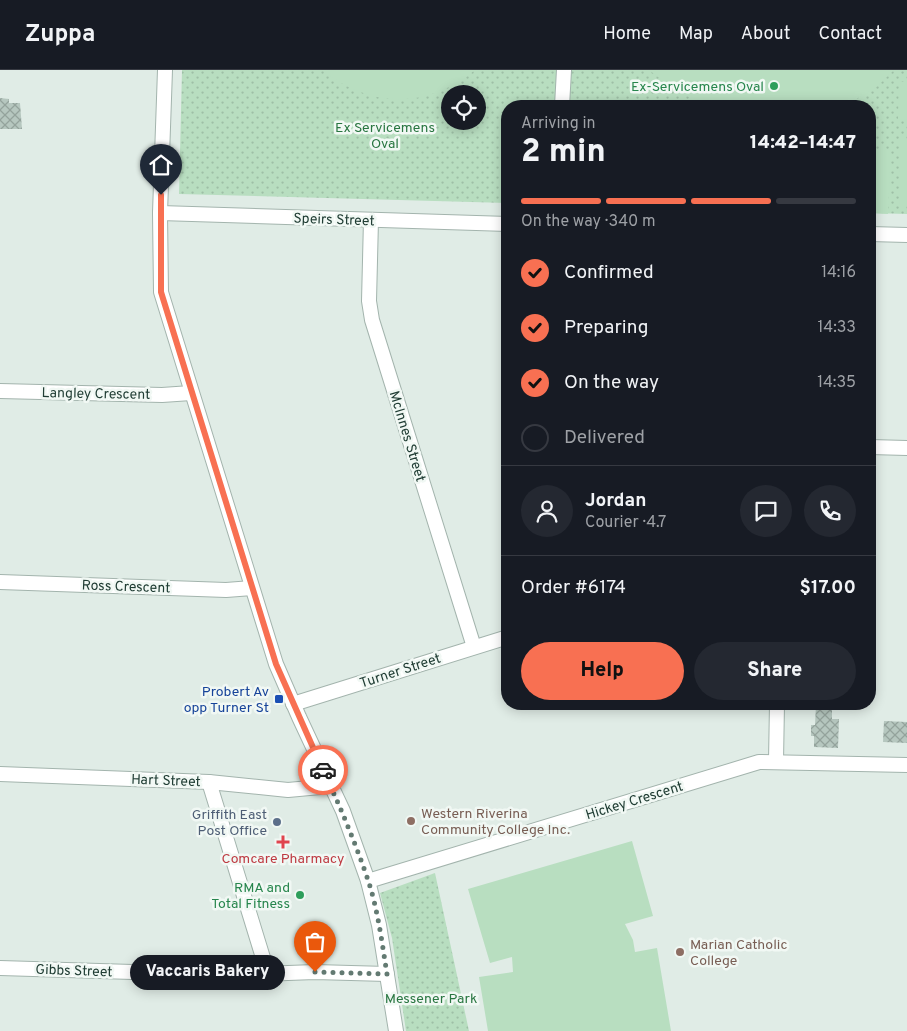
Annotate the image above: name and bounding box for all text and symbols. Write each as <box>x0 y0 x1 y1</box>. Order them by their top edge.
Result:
text: Zuppa <box>25 20 95 50</box>
text: Home <box>603 23 651 46</box>
text: Map <box>679 23 713 46</box>
text: About <box>741 23 790 46</box>
text: Contact <box>818 23 882 46</box>
place label: Ex-Servicemens Oval <box>631 79 764 96</box>
marker: Ex-Servicemens Oval <box>768 80 780 92</box>
map controls <box>441 85 486 130</box>
button: locate <box>441 85 486 130</box>
text: Arriving in <box>521 114 596 134</box>
park label: Ex Servicemens Oval <box>335 120 435 153</box>
text: 14:42–14:47 <box>750 131 856 155</box>
text: 2 min <box>521 133 606 173</box>
pin <box>140 144 182 195</box>
icon: home <box>147 151 175 179</box>
street label: Speirs Street <box>293 211 375 230</box>
text: On the way · 340 m <box>521 212 656 232</box>
icon: check <box>521 259 549 287</box>
text: Confirmed <box>564 261 654 285</box>
text: 14:16 <box>821 263 856 283</box>
icon: check <box>521 314 549 342</box>
text: Preparing <box>564 316 648 340</box>
text: 14:33 <box>818 318 856 338</box>
icon: check <box>521 369 549 397</box>
text: On the way <box>564 371 659 395</box>
text: 14:35 <box>817 373 856 393</box>
street label: Langley Crescent <box>41 385 150 404</box>
street label: McInnes Street <box>385 389 428 484</box>
text: Delivered <box>564 426 645 450</box>
button: person <box>521 485 573 537</box>
button: chat <box>740 485 792 537</box>
button: phone <box>804 485 856 537</box>
text: Jordan <box>585 489 647 513</box>
text: Courier · 4.7 <box>585 513 666 533</box>
text: Order #6174 <box>521 576 626 600</box>
text: $17.00 <box>800 576 856 600</box>
street label: Ross Crescent <box>81 577 171 598</box>
button: Help <box>521 642 684 700</box>
button: Share <box>694 642 856 700</box>
street label: Turner Street <box>358 650 443 692</box>
place label: Probert Av opp Turner St <box>184 684 269 717</box>
marker: Probert Av opp Turner St <box>273 693 285 705</box>
courier <box>298 745 348 795</box>
icon: car <box>309 756 337 784</box>
street label: Hart Street <box>131 772 201 791</box>
street label: Hickey Crescent <box>584 779 685 824</box>
place label: Western Riverina Community College Inc. <box>421 806 570 839</box>
place label: Griffith East Post Office <box>192 807 267 840</box>
marker: Western Riverina Community College Inc. <box>405 815 417 827</box>
marker: Griffith East Post Office <box>271 816 283 828</box>
marker: Comcare Pharmacy <box>277 836 289 848</box>
place label: Comcare Pharmacy <box>222 851 344 868</box>
place label: RMA and Total Fitness <box>211 880 290 913</box>
marker: RMA and Total Fitness <box>294 889 306 901</box>
pin <box>294 921 336 972</box>
icon: bag <box>301 928 329 956</box>
place label: Marian Catholic College <box>690 937 787 970</box>
marker: Marian Catholic College <box>674 946 686 958</box>
callout: Vaccaris Bakery <box>130 954 285 990</box>
street label: Gibbs Street <box>35 962 113 981</box>
text: Vaccaris Bakery <box>146 962 269 982</box>
park label: Messener Park <box>385 991 477 1008</box>

